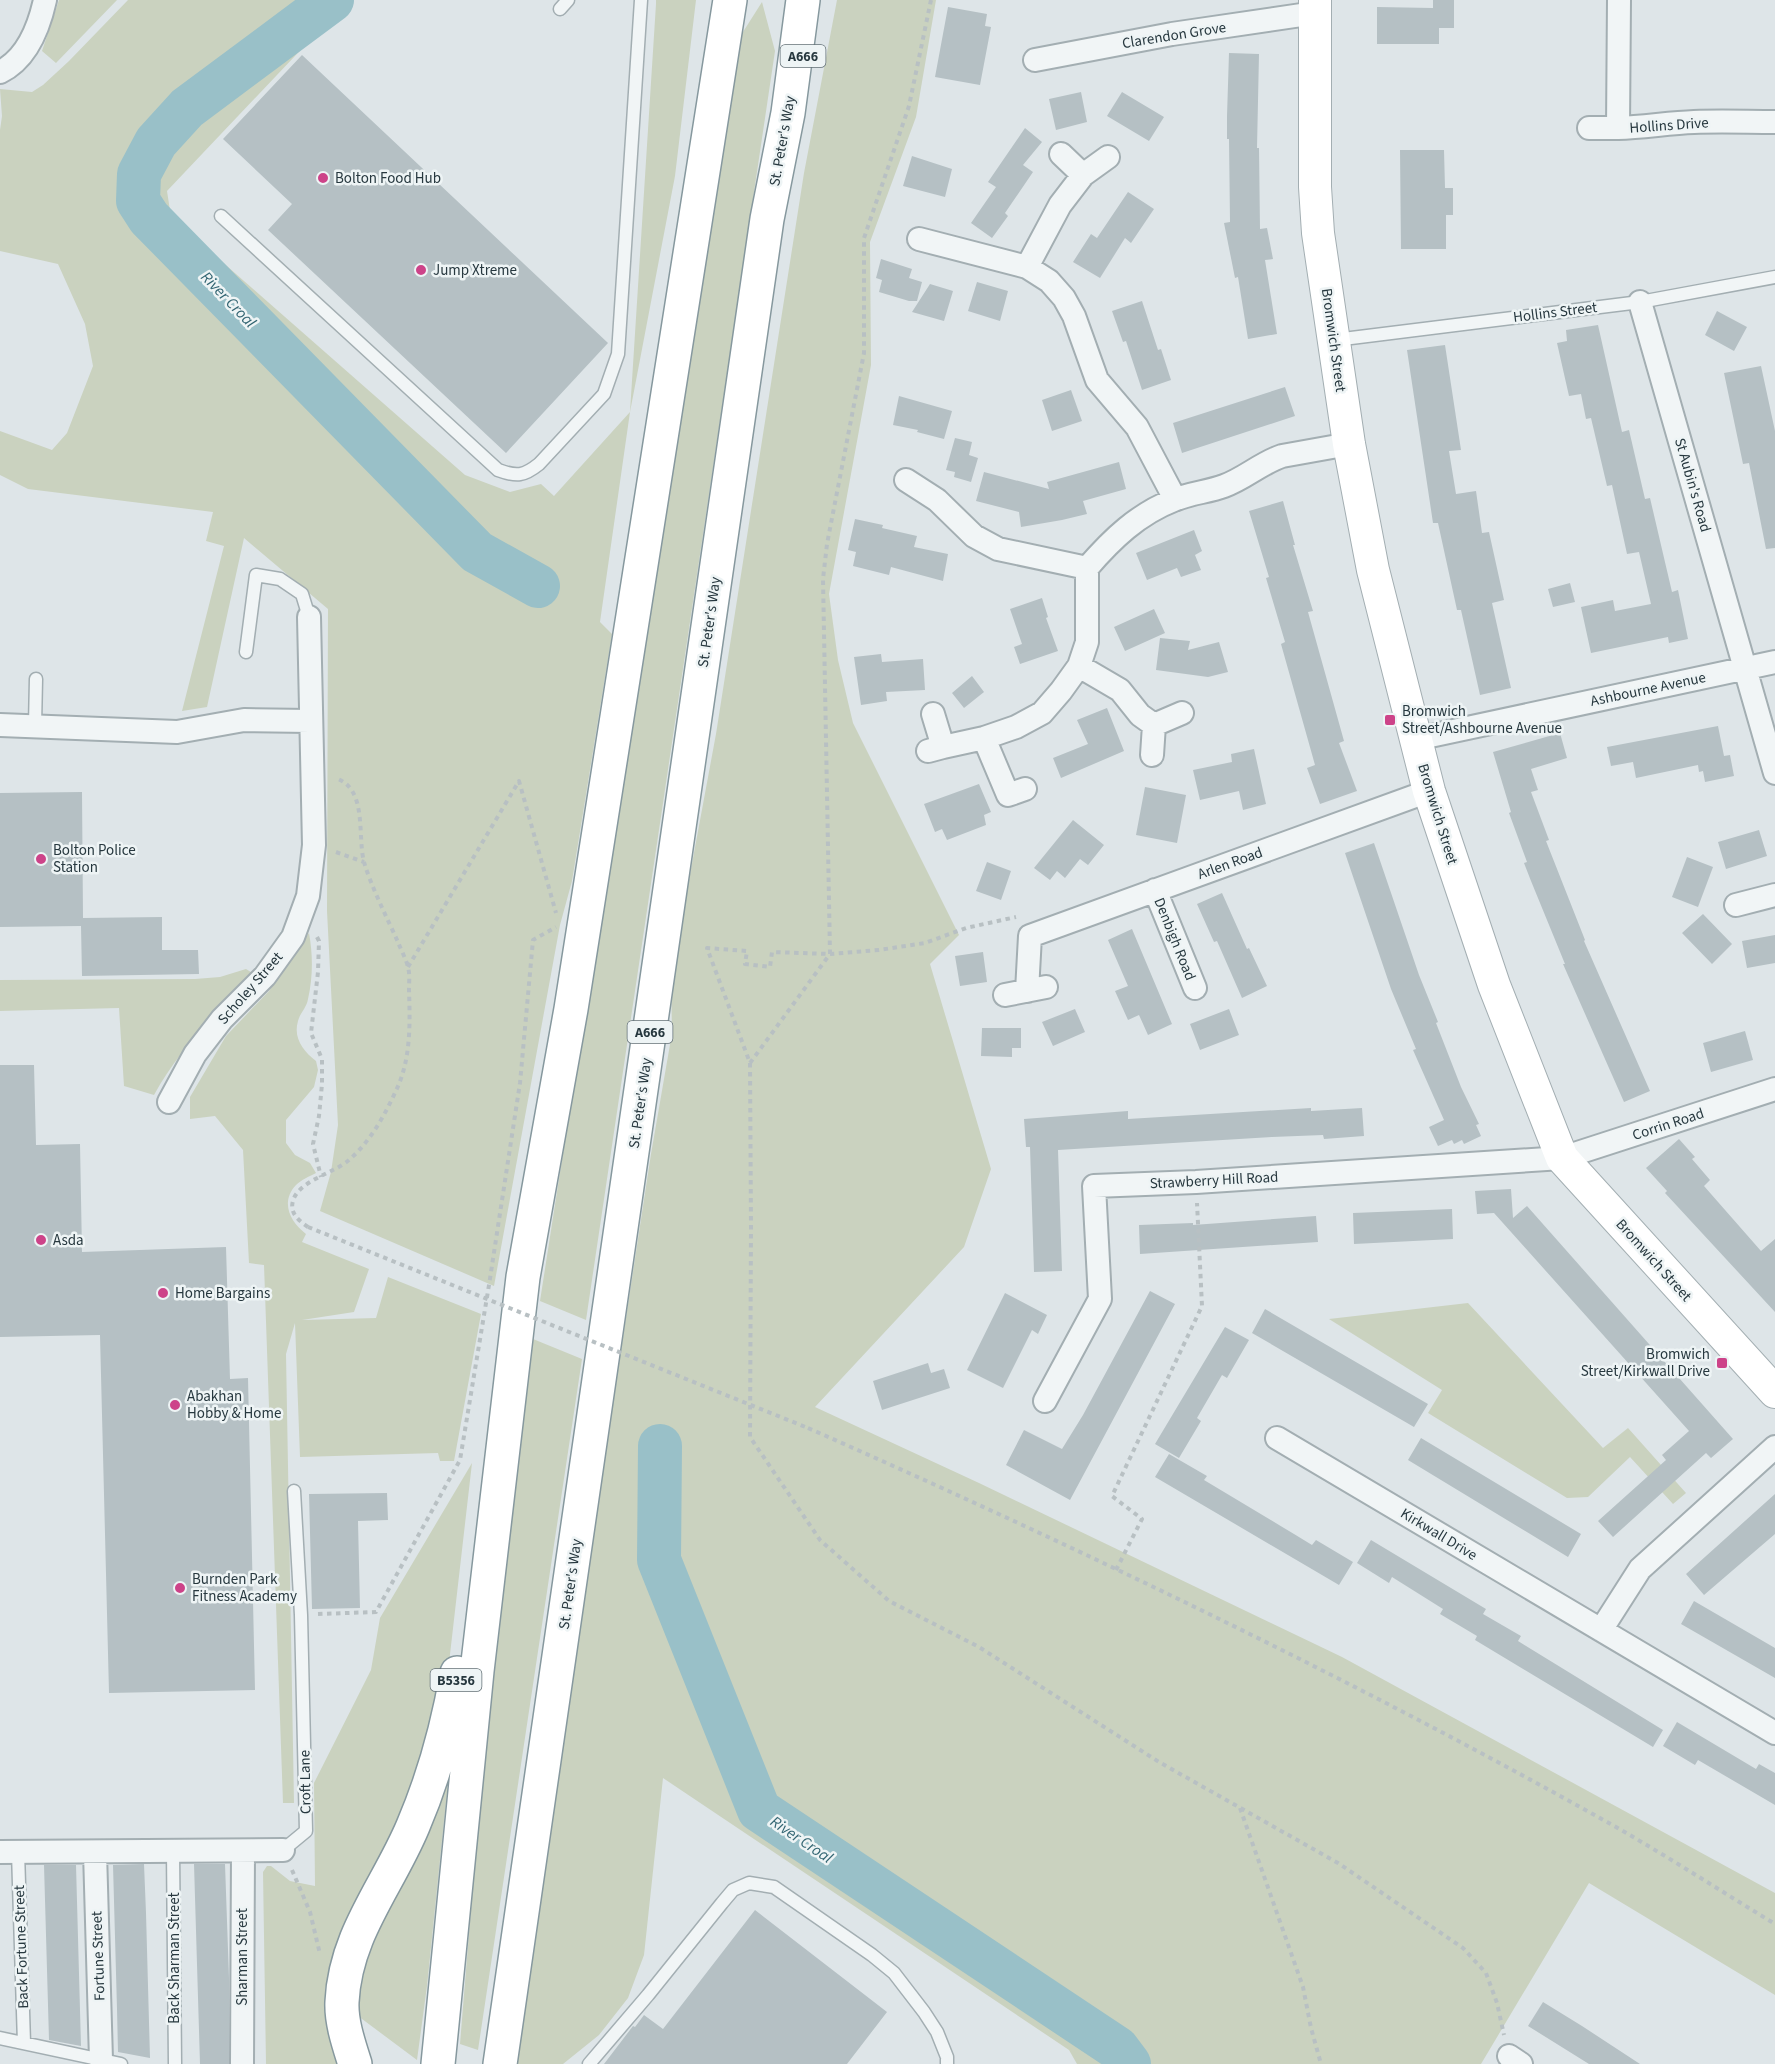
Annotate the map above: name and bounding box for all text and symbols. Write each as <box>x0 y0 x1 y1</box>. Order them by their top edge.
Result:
street label: Clarendon Grove <box>1121 17 1228 54</box>
road number: A666 <box>780 45 826 67</box>
street label: St. Peter's Way <box>764 94 801 188</box>
street label: Hollins Drive <box>1629 112 1709 139</box>
place label: Bolton Food Hub <box>335 168 441 189</box>
marker: Bolton Food Hub <box>316 171 330 185</box>
place label: Jump Xtreme <box>433 260 517 281</box>
marker: Jump Xtreme <box>414 263 428 277</box>
water label: River Croal <box>196 267 261 333</box>
street label: Bromwich Street <box>1316 287 1351 393</box>
street label: Hollins Street <box>1512 297 1598 328</box>
street label: St Aubin's Road <box>1669 436 1716 535</box>
street label: St. Peter's Way <box>693 575 726 669</box>
street label: Ashbourne Avenue <box>1588 667 1708 712</box>
place label: Bromwich Street/Ashbourne Avenue <box>1402 701 1562 739</box>
marker: Bromwich Street/Ashbourne Avenue <box>1383 713 1397 727</box>
street label: Bromwich Street <box>1412 761 1463 867</box>
place label: Bolton Police Station <box>53 840 136 878</box>
street label: Arlen Road <box>1195 842 1266 885</box>
marker: Bolton Police Station <box>34 852 48 866</box>
street label: Denbigh Road <box>1148 895 1201 984</box>
street label: Scholey Street <box>213 947 288 1029</box>
road number: A666 <box>628 1021 672 1043</box>
street label: St. Peter's Way <box>624 1056 657 1150</box>
street label: Corrin Road <box>1630 1103 1707 1146</box>
street label: Strawberry Hill Road <box>1149 1167 1279 1194</box>
street label: Bromwich Street <box>1611 1214 1696 1306</box>
place label: Asda <box>53 1230 84 1251</box>
marker: Asda <box>34 1233 48 1247</box>
place label: Home Bargains <box>175 1283 270 1304</box>
marker: Home Bargains <box>156 1286 170 1300</box>
place label: Bromwich Street/Kirkwall Drive <box>1581 1344 1710 1382</box>
marker: Bromwich Street/Kirkwall Drive <box>1715 1356 1729 1370</box>
place label: Abakhan Hobby & Home <box>187 1386 281 1424</box>
marker: Abakhan Hobby & Home <box>168 1398 182 1412</box>
street label: Kirkwall Drive <box>1396 1503 1481 1566</box>
street label: St. Peter's Way <box>554 1537 587 1631</box>
place label: Burnden Park Fitness Academy <box>192 1569 297 1607</box>
marker: Burnden Park Fitness Academy <box>173 1581 187 1595</box>
road number: B5356 <box>430 1669 482 1691</box>
street label: Croft Lane <box>294 1750 317 1814</box>
water label: River Croal <box>766 1811 837 1869</box>
street label: Back Fortune Street <box>9 1885 34 2009</box>
street label: Back Sharman Street <box>164 1892 185 2024</box>
street label: Sharman Street <box>232 1908 253 2006</box>
street label: Fortune Street <box>86 1911 111 2001</box>

